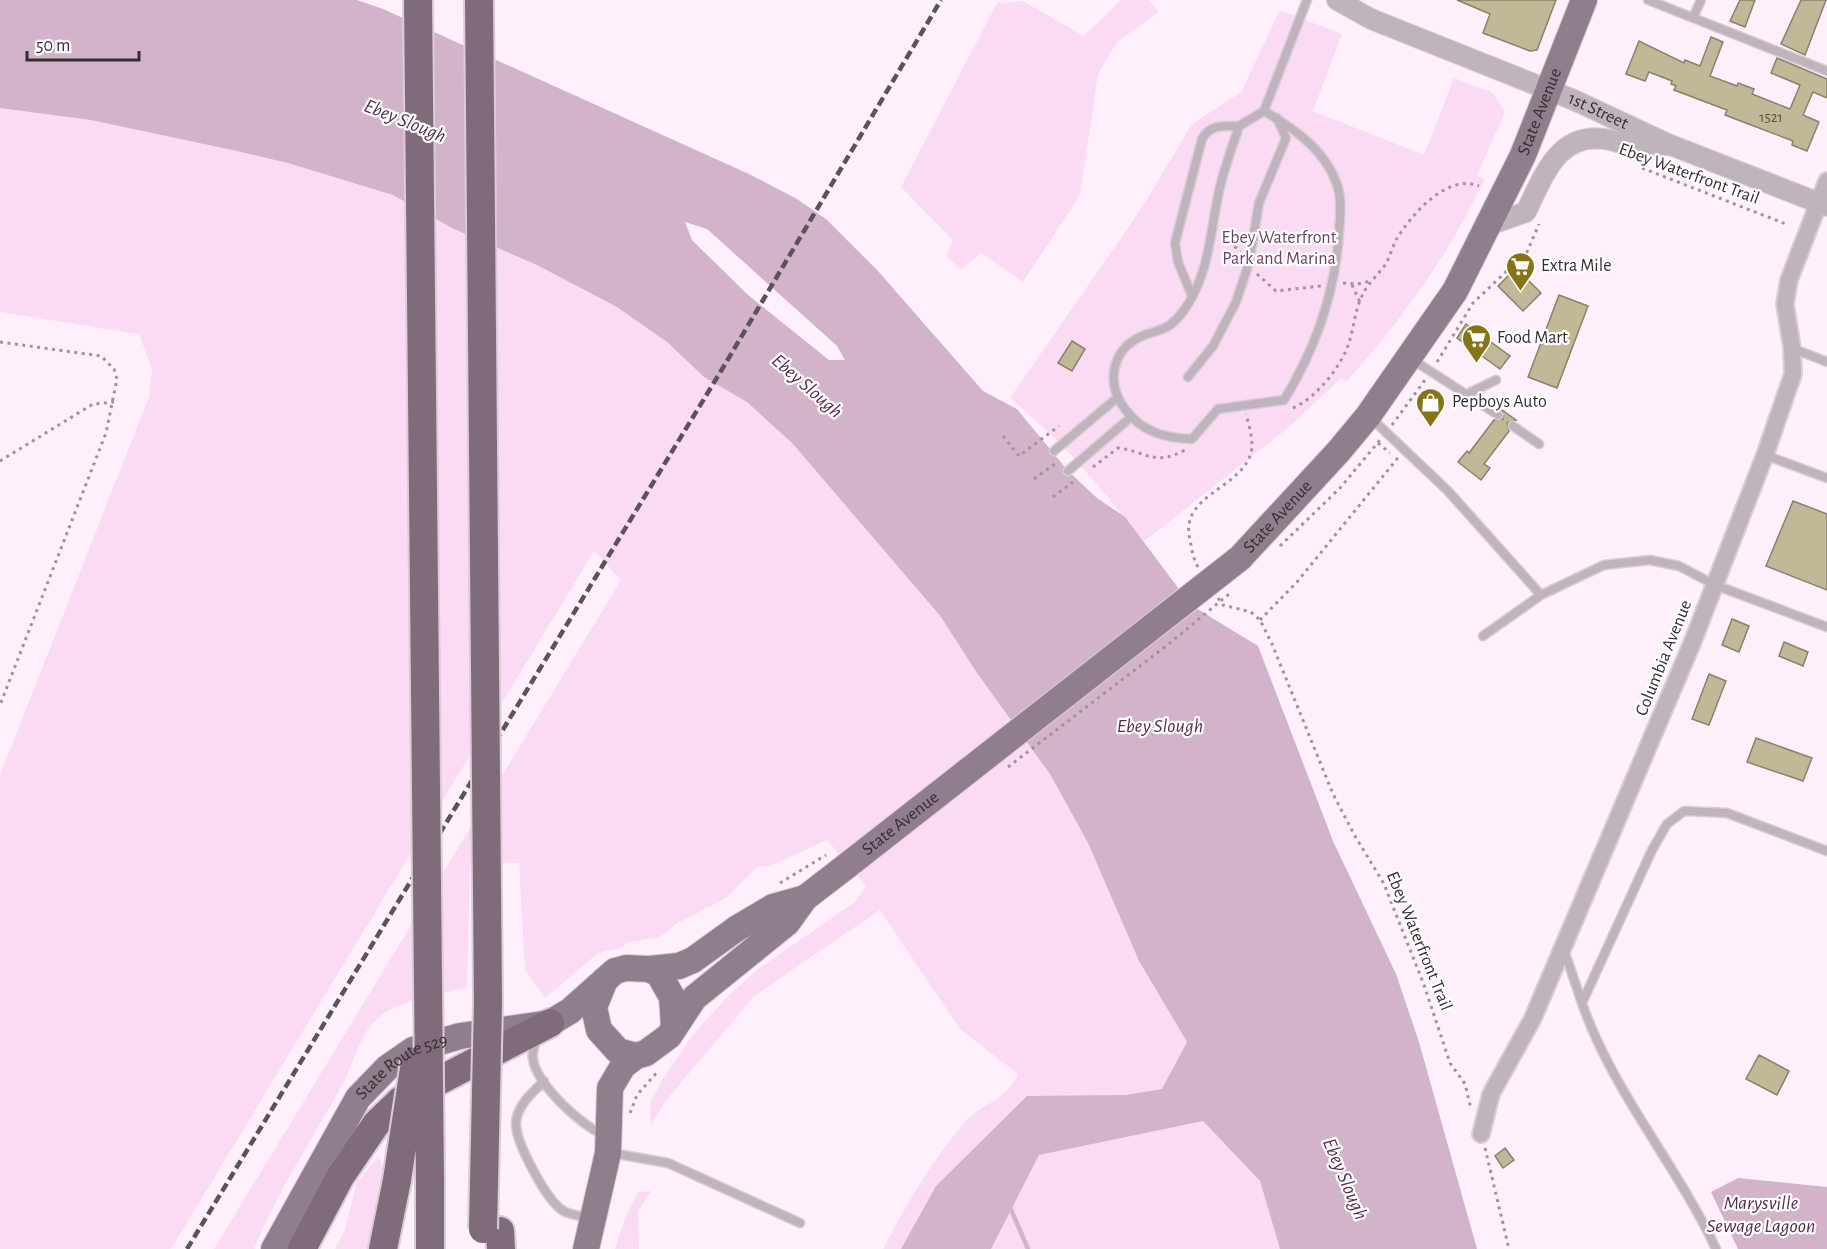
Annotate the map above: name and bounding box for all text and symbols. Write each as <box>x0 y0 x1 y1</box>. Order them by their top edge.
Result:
scale bar <box>27 24 140 62</box>
text: 50 m <box>36 37 70 55</box>
street label: State Avenue <box>1515 66 1565 158</box>
street label: 1st Street <box>1566 90 1631 133</box>
water label: Ebey Slough <box>361 96 449 146</box>
house number: 1521 <box>1759 110 1783 125</box>
street label: Ebey Waterfront Trail <box>1616 140 1762 208</box>
park label: Ebey Waterfront Park and Marina <box>1222 229 1337 268</box>
supermarket icon: Extra Mile <box>1504 250 1536 292</box>
place label: Extra Mile <box>1541 257 1611 275</box>
supermarket icon: Food Mart <box>1460 322 1492 364</box>
place label: Food Mart <box>1497 329 1568 347</box>
water label: Ebey Slough <box>768 350 846 422</box>
shop icon: Pepboys Auto <box>1415 386 1447 428</box>
place label: Pepboys Auto <box>1452 393 1547 411</box>
street label: State Avenue <box>1240 477 1316 557</box>
street label: Columbia Avenue <box>1633 598 1695 718</box>
water label: Ebey Slough <box>1117 716 1203 736</box>
street label: State Avenue <box>859 788 942 859</box>
street label: Ebey Waterfront Trail <box>1383 869 1455 1013</box>
street label: State Route 529 <box>352 1031 450 1103</box>
water label: Ebey Slough <box>1319 1135 1371 1223</box>
water label: Marysville Sewage Lagoon <box>1707 1193 1815 1236</box>

